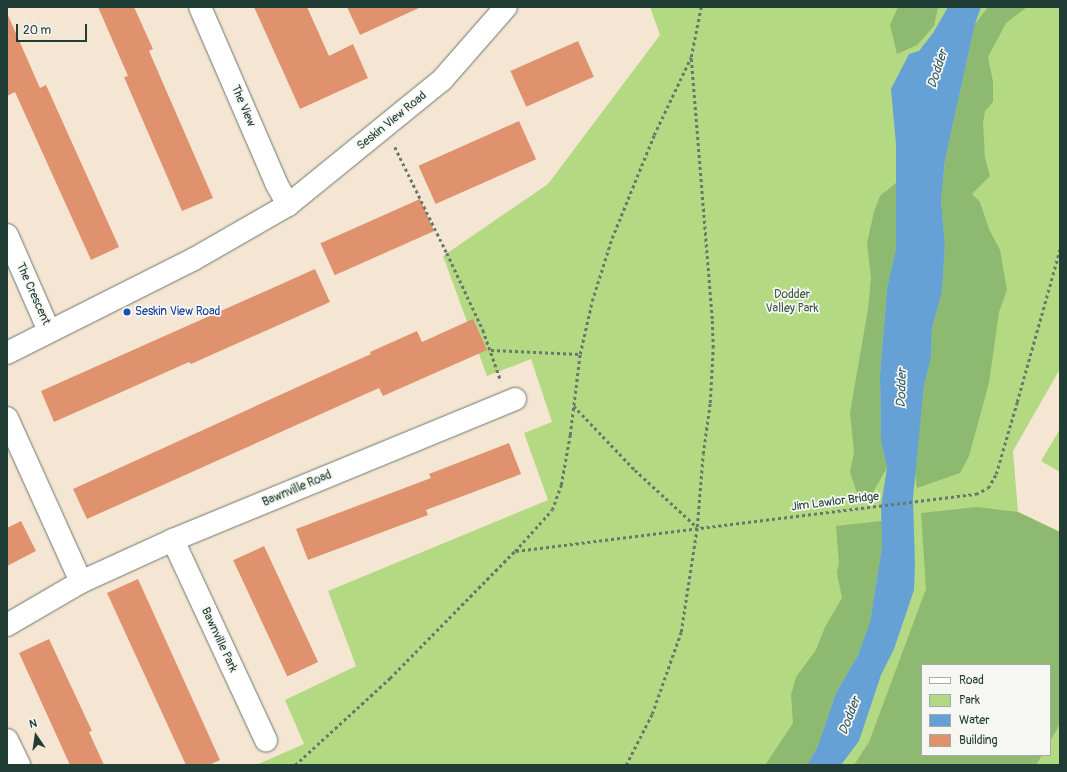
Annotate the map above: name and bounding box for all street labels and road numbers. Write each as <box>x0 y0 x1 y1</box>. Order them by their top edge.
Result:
street label: The View <box>228 83 258 129</box>
street label: Seskin View Road <box>354 89 430 153</box>
street label: The Crescent <box>13 261 53 327</box>
street label: Bawnville Road <box>260 468 334 510</box>
street label: Jim Lawlor Bridge <box>790 489 880 515</box>
street label: Bawnville Park <box>198 605 240 675</box>

